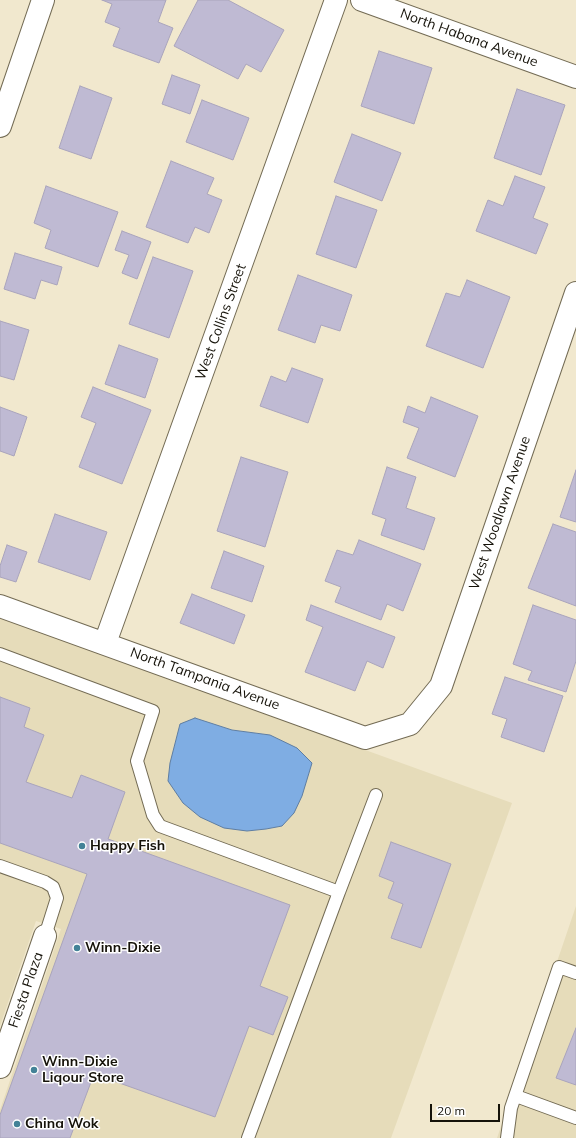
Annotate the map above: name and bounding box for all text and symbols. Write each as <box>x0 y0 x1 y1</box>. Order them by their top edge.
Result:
street label: North Habana Avenue <box>398 5 540 71</box>
street label: West Collins Street <box>192 262 250 382</box>
street label: West Woodlawn Avenue <box>466 434 534 592</box>
street label: North Tampania Avenue <box>128 644 282 714</box>
place label: Happy Fish <box>90 838 165 854</box>
marker: Happy Fish <box>77 841 87 851</box>
place label: Winn-Dixie <box>85 940 161 956</box>
marker: Winn-Dixie <box>72 943 82 953</box>
street label: Fiesta Plaza <box>5 950 47 1030</box>
place label: Winn-Dixie Liqour Store <box>42 1054 124 1086</box>
marker: Winn-Dixie Liqour Store <box>29 1065 39 1075</box>
scale bar <box>432 1096 502 1122</box>
text: 20 m <box>437 1103 465 1118</box>
place label: China Wok <box>25 1116 98 1132</box>
marker: China Wok <box>12 1119 22 1129</box>

